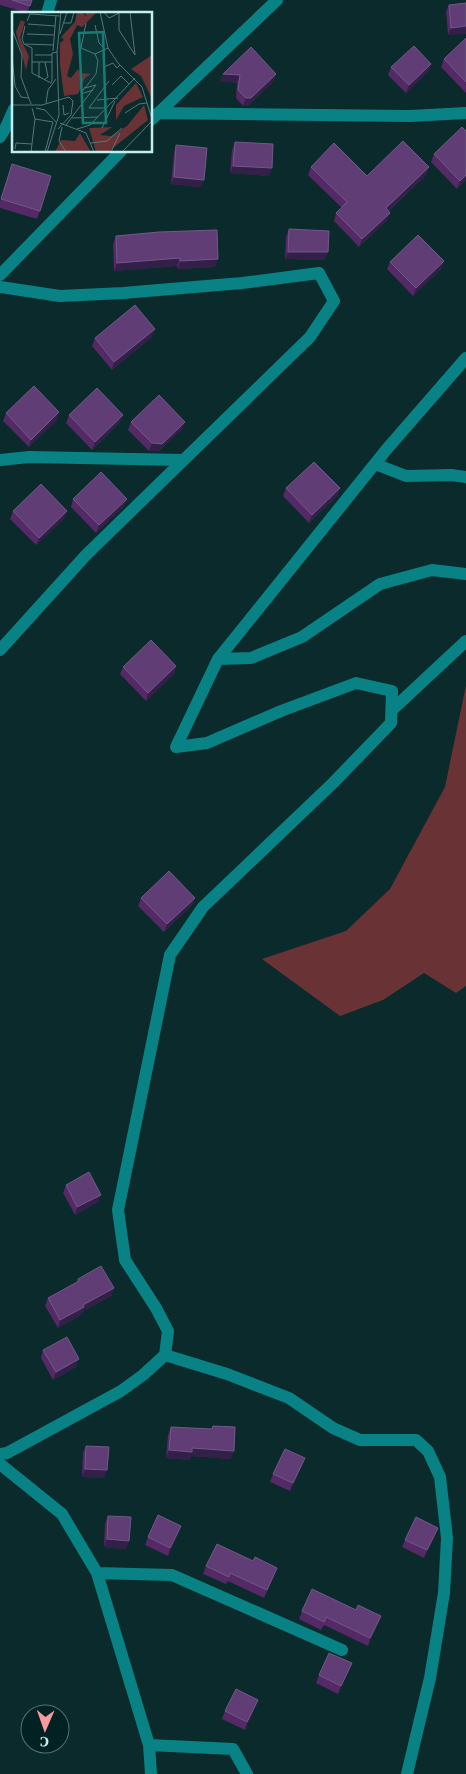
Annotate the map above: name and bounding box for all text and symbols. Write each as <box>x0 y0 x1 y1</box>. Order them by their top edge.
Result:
inset map <box>12 12 152 152</box>
north arrow <box>20 1704 70 1754</box>
text: С <box>40 1732 49 1752</box>

